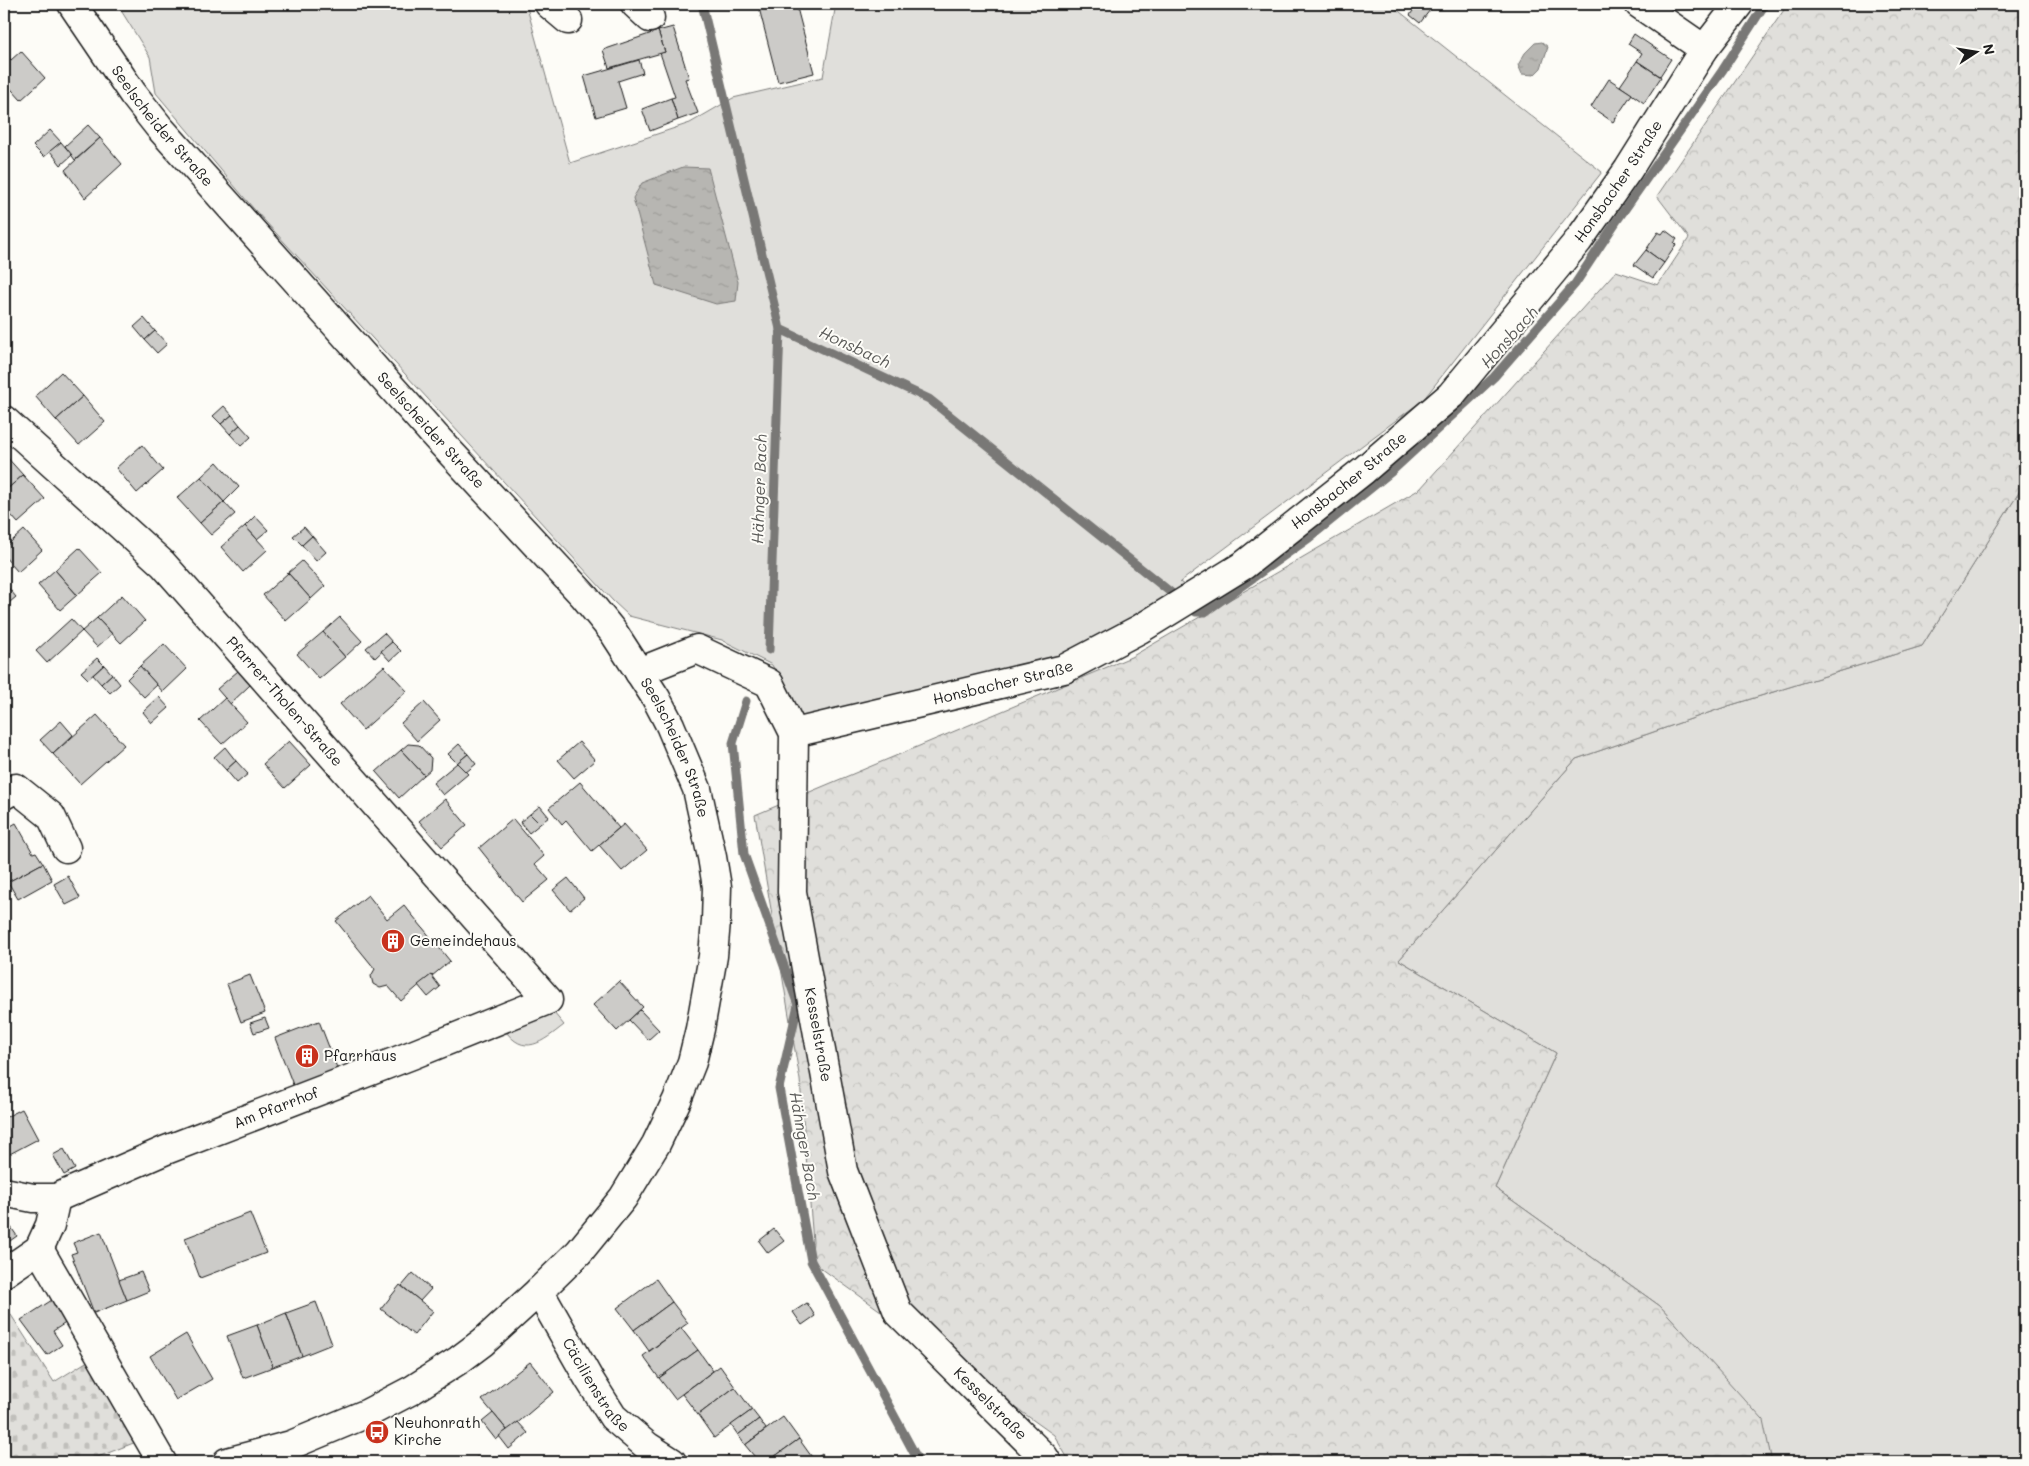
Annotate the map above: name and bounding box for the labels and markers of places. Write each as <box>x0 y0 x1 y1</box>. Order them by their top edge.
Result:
building icon: Gemeindehaus <box>380 928 406 954</box>
place label: Gemeindehaus <box>410 930 517 950</box>
building icon: Pfarrhaus <box>294 1043 320 1069</box>
place label: Pfarrhaus <box>324 1045 397 1065</box>
place label: Neuhonrath Kirche <box>394 1412 480 1449</box>
bus stop icon: Neuhonrath Kirche <box>364 1419 390 1445</box>

